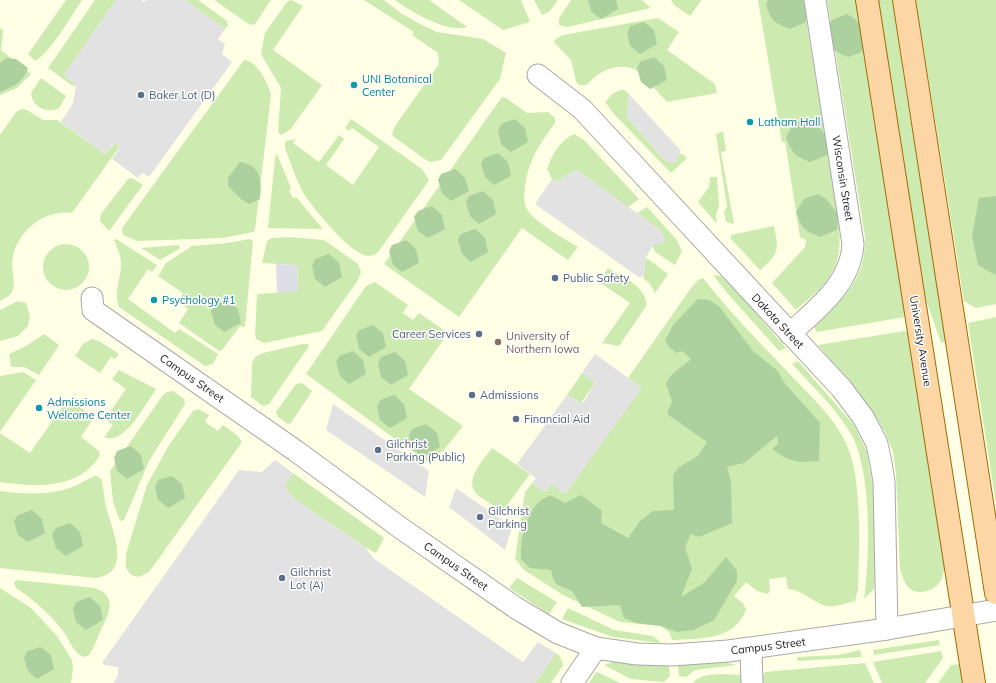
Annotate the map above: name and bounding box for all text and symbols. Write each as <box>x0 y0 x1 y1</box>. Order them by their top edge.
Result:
place label: UNI Botanical Center <box>362 72 432 99</box>
marker: UNI Botanical Center <box>349 80 359 90</box>
place label: Baker Lot (D) <box>149 88 215 102</box>
marker: Baker Lot (D) <box>136 90 146 100</box>
place label: Latham Hall <box>758 115 820 129</box>
marker: Latham Hall <box>745 117 755 127</box>
street label: Wisconsin Street <box>829 134 857 222</box>
place label: Public Safety <box>563 271 630 285</box>
marker: Public Safety <box>550 273 560 283</box>
street label: Dakota Street <box>749 291 807 352</box>
place label: Psychology #1 <box>162 293 236 307</box>
marker: Psychology #1 <box>149 295 159 305</box>
street label: University Avenue <box>907 295 935 387</box>
place label: Career Services <box>392 327 471 341</box>
marker: Career Services <box>474 329 484 339</box>
place label: University of Northern Iowa <box>506 329 579 356</box>
marker: University of Northern Iowa <box>493 337 503 347</box>
street label: Campus Street <box>157 351 227 405</box>
place label: Admissions <box>480 388 539 402</box>
marker: Admissions <box>467 390 477 400</box>
place label: Admissions Welcome Center <box>47 395 131 422</box>
marker: Admissions Welcome Center <box>34 403 44 413</box>
place label: Financial Aid <box>524 412 590 426</box>
marker: Financial Aid <box>511 414 521 424</box>
place label: Gilchrist Parking (Public) <box>386 437 466 464</box>
marker: Gilchrist Parking (Public) <box>373 445 383 455</box>
place label: Gilchrist Parking <box>488 504 529 531</box>
marker: Gilchrist Parking <box>475 512 485 522</box>
street label: Campus Street <box>421 539 491 593</box>
place label: Gilchrist Lot (A) <box>290 565 331 592</box>
marker: Gilchrist Lot (A) <box>277 573 287 583</box>
street label: Campus Street <box>730 634 806 658</box>

